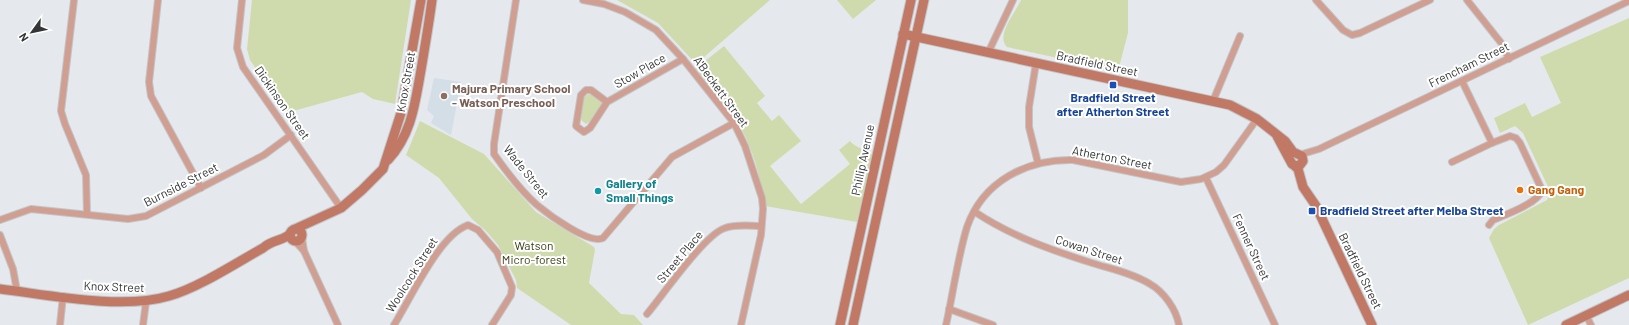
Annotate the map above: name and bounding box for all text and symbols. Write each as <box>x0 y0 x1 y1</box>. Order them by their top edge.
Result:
north arrow <box>12 12 52 52</box>
text: N <box>16 31 31 44</box>
street label: Frencham Street <box>1426 39 1511 90</box>
street label: Bradfield Street <box>1055 48 1139 78</box>
street label: Stow Place <box>611 50 668 90</box>
street label: Knox Street <box>393 51 417 113</box>
street label: A'Beckett Street <box>691 53 752 130</box>
street label: Dickinson Street <box>252 63 313 142</box>
marker: Bradfield Street after Atherton Street <box>1108 80 1118 90</box>
place label: Majura Primary School - Watson Preschool <box>452 81 571 109</box>
place label: Bradfield Street after Atherton Street <box>1057 90 1170 118</box>
marker: Majura Primary School - Watson Preschool <box>439 91 449 101</box>
street label: Phillip Avenue <box>848 123 876 197</box>
street label: Wade Street <box>501 142 552 201</box>
street label: Atherton Street <box>1071 142 1153 172</box>
street label: Burnside Street <box>141 159 220 209</box>
place label: Gallery of Small Things <box>606 176 674 204</box>
place label: Gang Gang <box>1528 182 1584 196</box>
marker: Gang Gang <box>1515 185 1525 195</box>
marker: Gallery of Small Things <box>593 186 603 196</box>
place label: Bradfield Street after Melba Street <box>1320 203 1504 217</box>
marker: Bradfield Street after Melba Street <box>1307 206 1317 216</box>
street label: Fenner Street <box>1230 211 1273 282</box>
street label: Street Place <box>653 227 705 285</box>
street label: Bradfield Street <box>1336 230 1385 311</box>
street label: Cowan Street <box>1054 232 1125 267</box>
street label: Woolcock Street <box>382 234 440 315</box>
park label: Watson Micro-forest <box>502 238 566 266</box>
street label: Knox Street <box>83 278 145 294</box>

